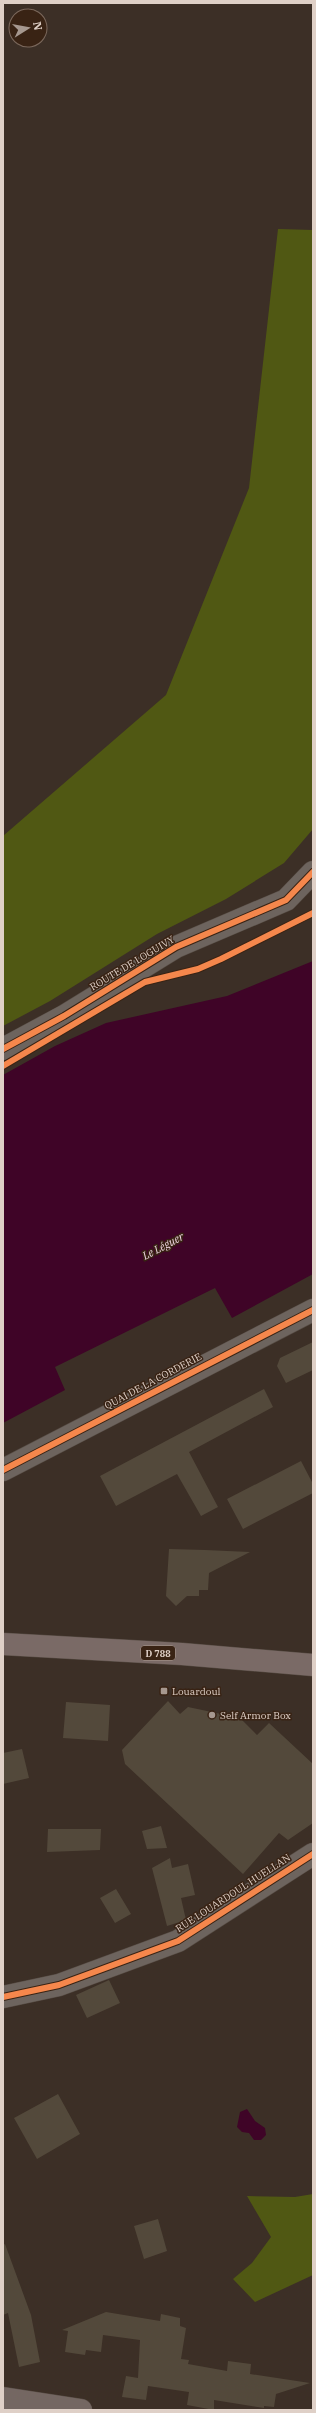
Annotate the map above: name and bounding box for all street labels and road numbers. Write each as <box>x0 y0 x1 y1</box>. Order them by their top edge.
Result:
street label: ROUTE DE LOGUIVY <box>87 932 177 993</box>
street label: QUAI DE LA CORDERIE <box>102 1350 204 1412</box>
road number: D 788 <box>141 1646 175 1660</box>
street label: RUE LOUARDOUL HUELLAN <box>173 1851 293 1935</box>

